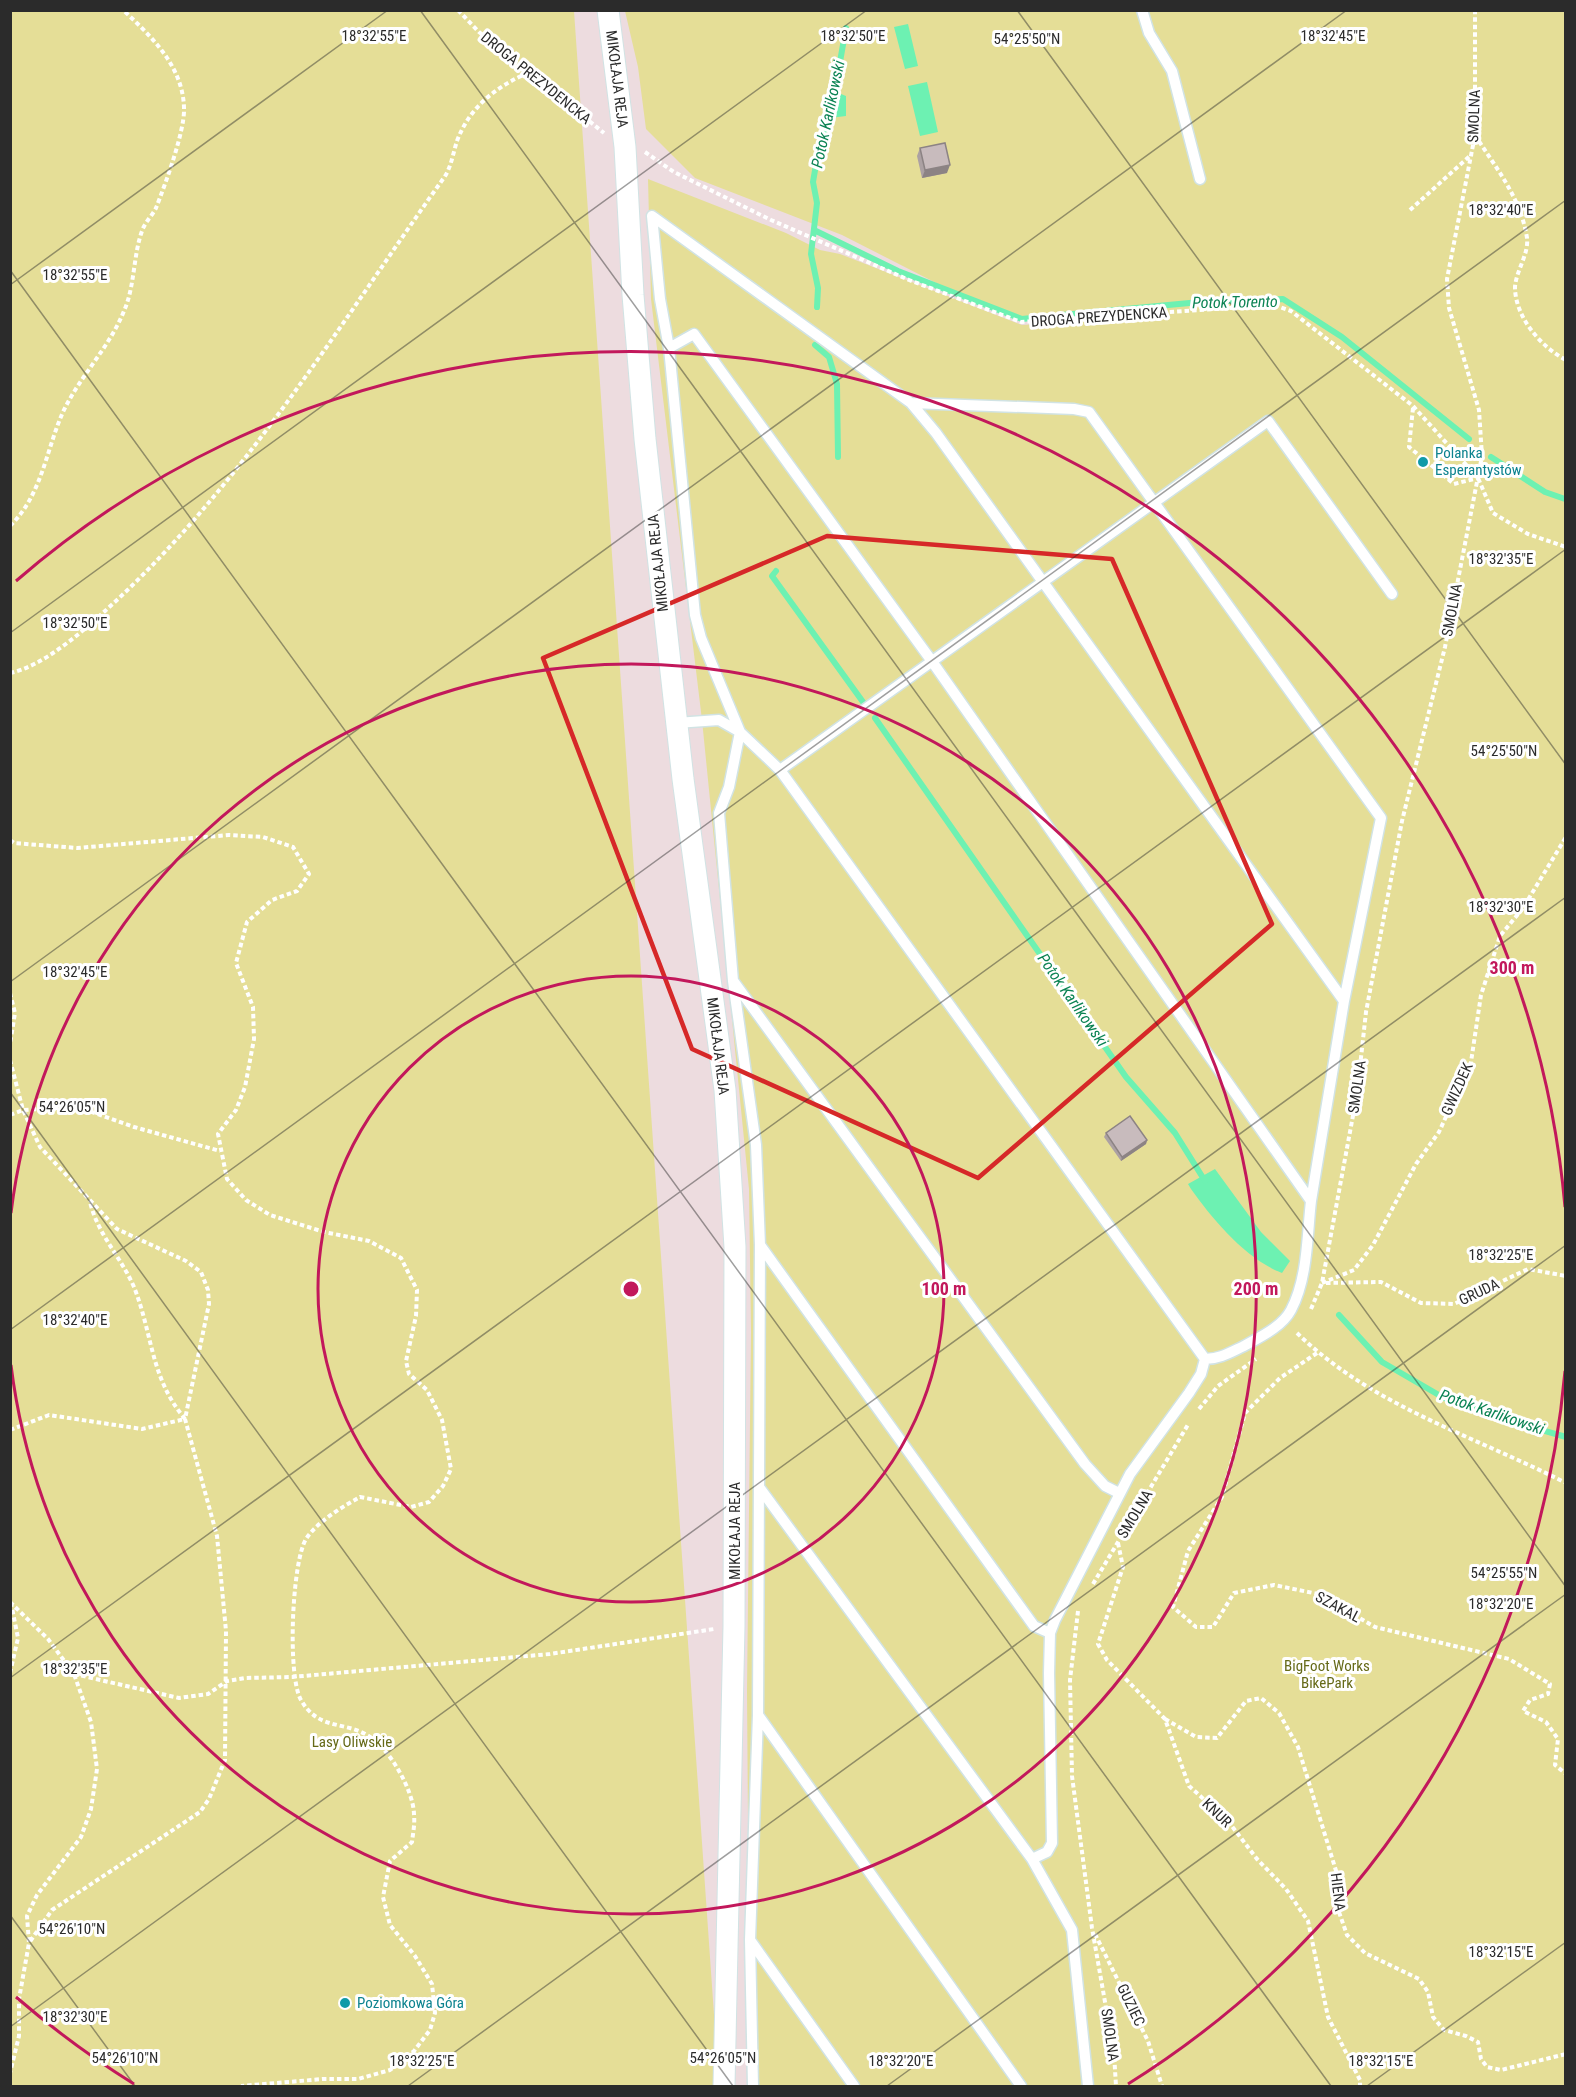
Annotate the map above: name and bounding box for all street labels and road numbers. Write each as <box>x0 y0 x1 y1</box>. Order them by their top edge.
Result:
street label: DROGA PREZYDENCKA <box>477 28 595 128</box>
street label: MIKOŁAJA REJA <box>602 29 632 129</box>
street label: SMOLNA <box>1464 89 1484 143</box>
street label: DROGA PREZYDENCKA <box>1030 303 1168 331</box>
street label: MIKOŁAJA REJA <box>644 513 672 613</box>
street label: SMOLNA <box>1438 582 1466 638</box>
street label: MIKOŁAJA REJA <box>703 996 733 1096</box>
street label: SMOLNA <box>1344 1059 1370 1115</box>
street label: GWIZDEK <box>1437 1059 1477 1118</box>
street label: GRUDA <box>1456 1275 1502 1309</box>
street label: MIKOŁAJA REJA <box>726 1482 744 1580</box>
street label: SMOLNA <box>1114 1486 1157 1541</box>
street label: SZAKAL <box>1312 1588 1364 1626</box>
street label: KNUR <box>1199 1795 1235 1831</box>
street label: HIENA <box>1327 1872 1349 1913</box>
street label: GUZIEC <box>1113 1981 1149 2029</box>
street label: SMOLNA <box>1097 2007 1123 2063</box>

